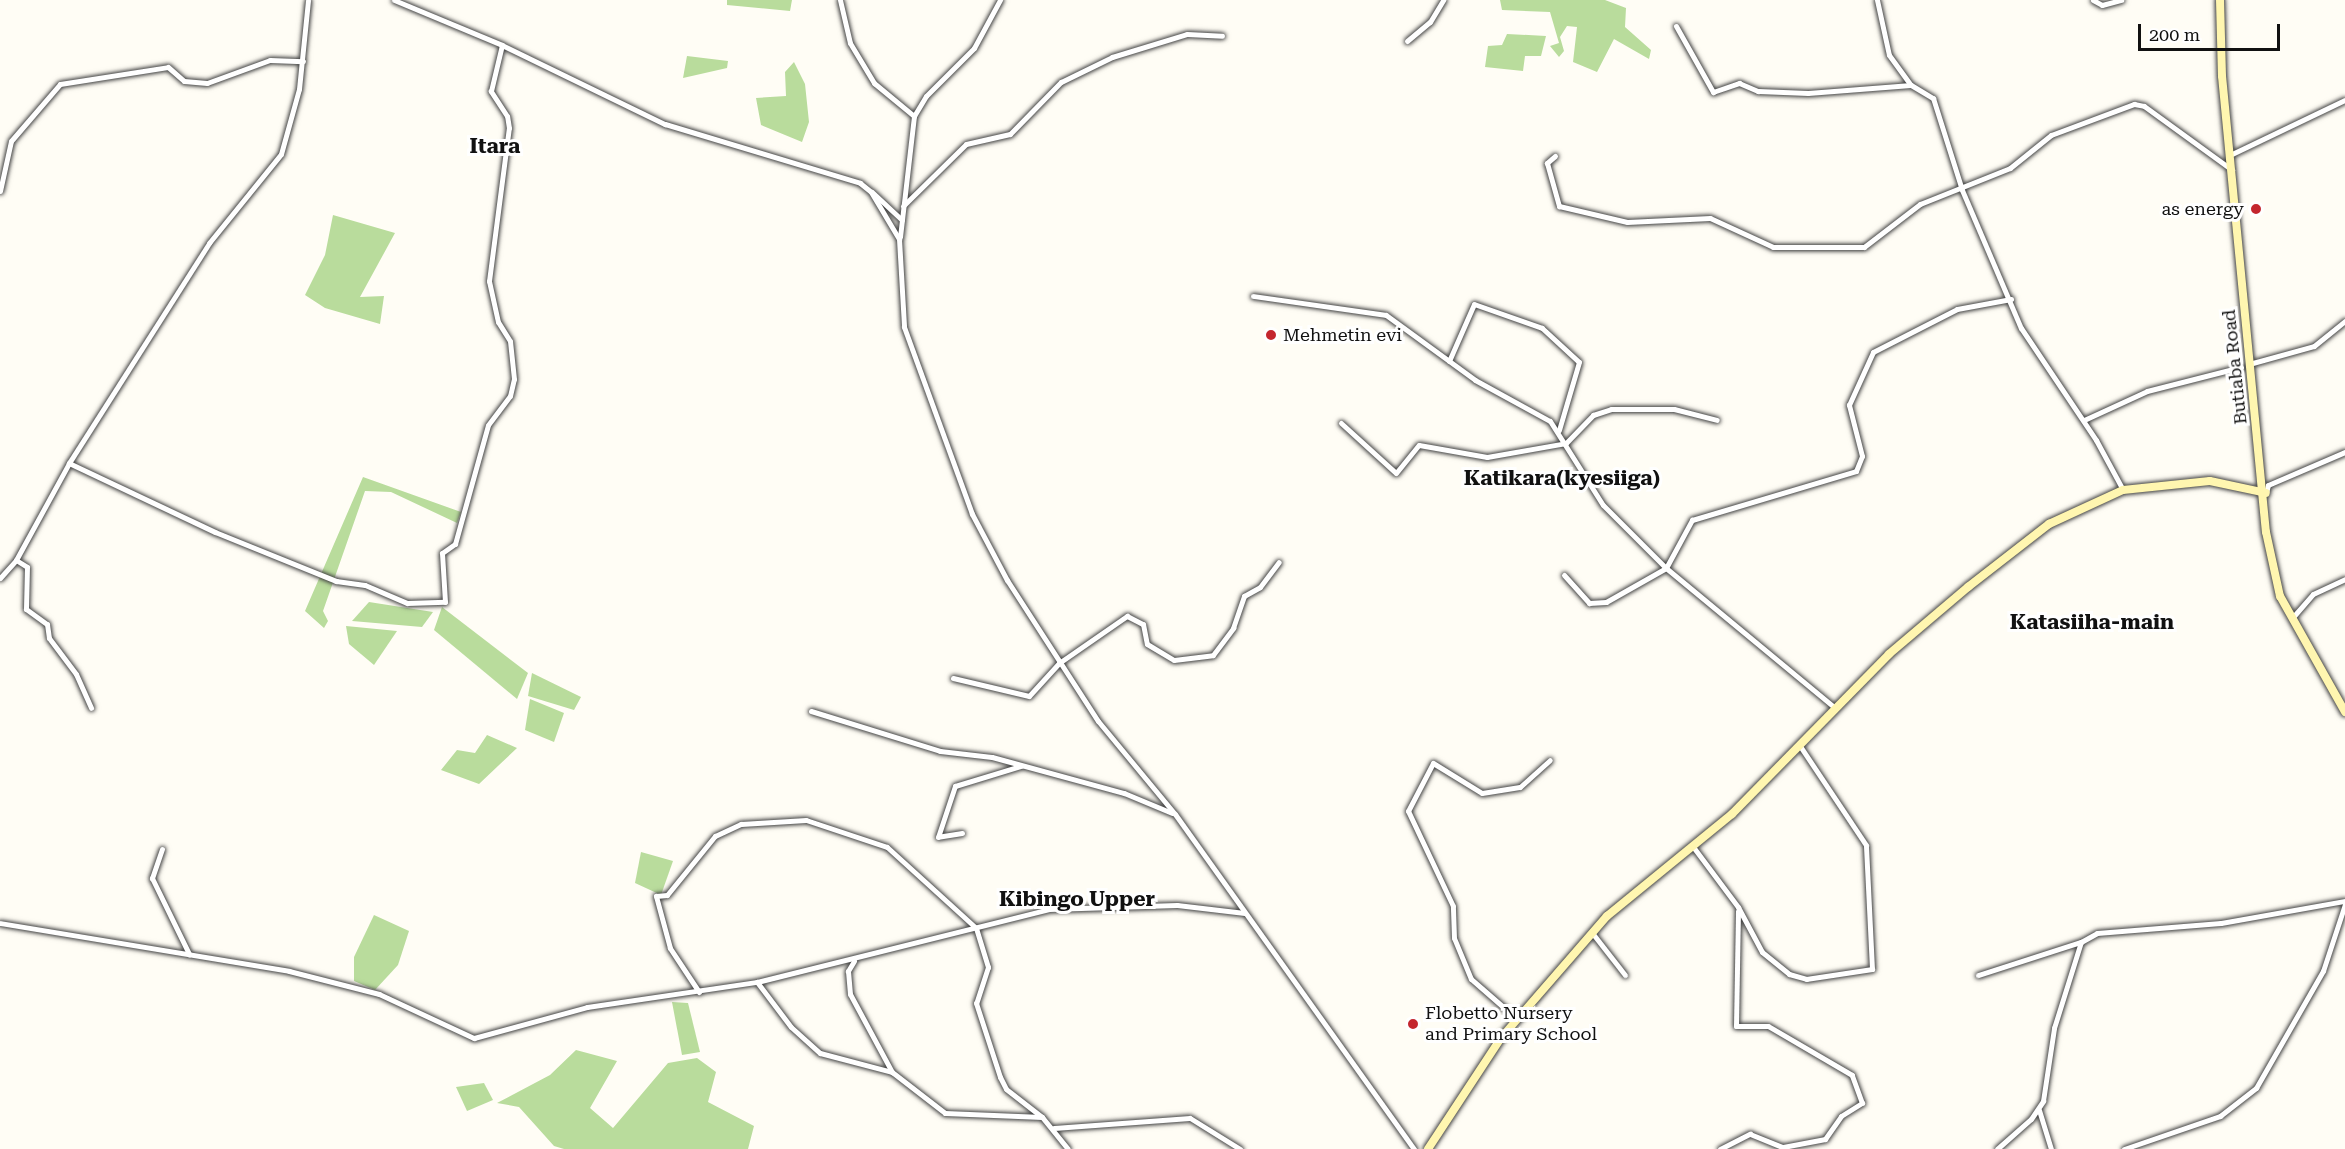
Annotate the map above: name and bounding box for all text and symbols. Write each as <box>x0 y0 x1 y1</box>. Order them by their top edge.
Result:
scale bar <box>2141 12 2284 50</box>
text: 200 m <box>2149 24 2200 45</box>
district label: Itara <box>470 133 520 159</box>
place label: as energy <box>2162 198 2244 220</box>
marker: as energy <box>2249 202 2263 216</box>
street label: Butiaba Road <box>2218 309 2252 425</box>
place label: Mehmetin evi <box>1283 324 1402 346</box>
marker: Mehmetin evi <box>1264 328 1278 342</box>
district label: Katikara(kyesiiga) <box>1464 465 1660 491</box>
district label: Katasiiha-main <box>2010 609 2174 635</box>
district label: Kibingo Upper <box>999 886 1155 912</box>
place label: Flobetto Nursery and Primary School <box>1425 1003 1597 1046</box>
marker: Flobetto Nursery and Primary School <box>1406 1017 1420 1031</box>

